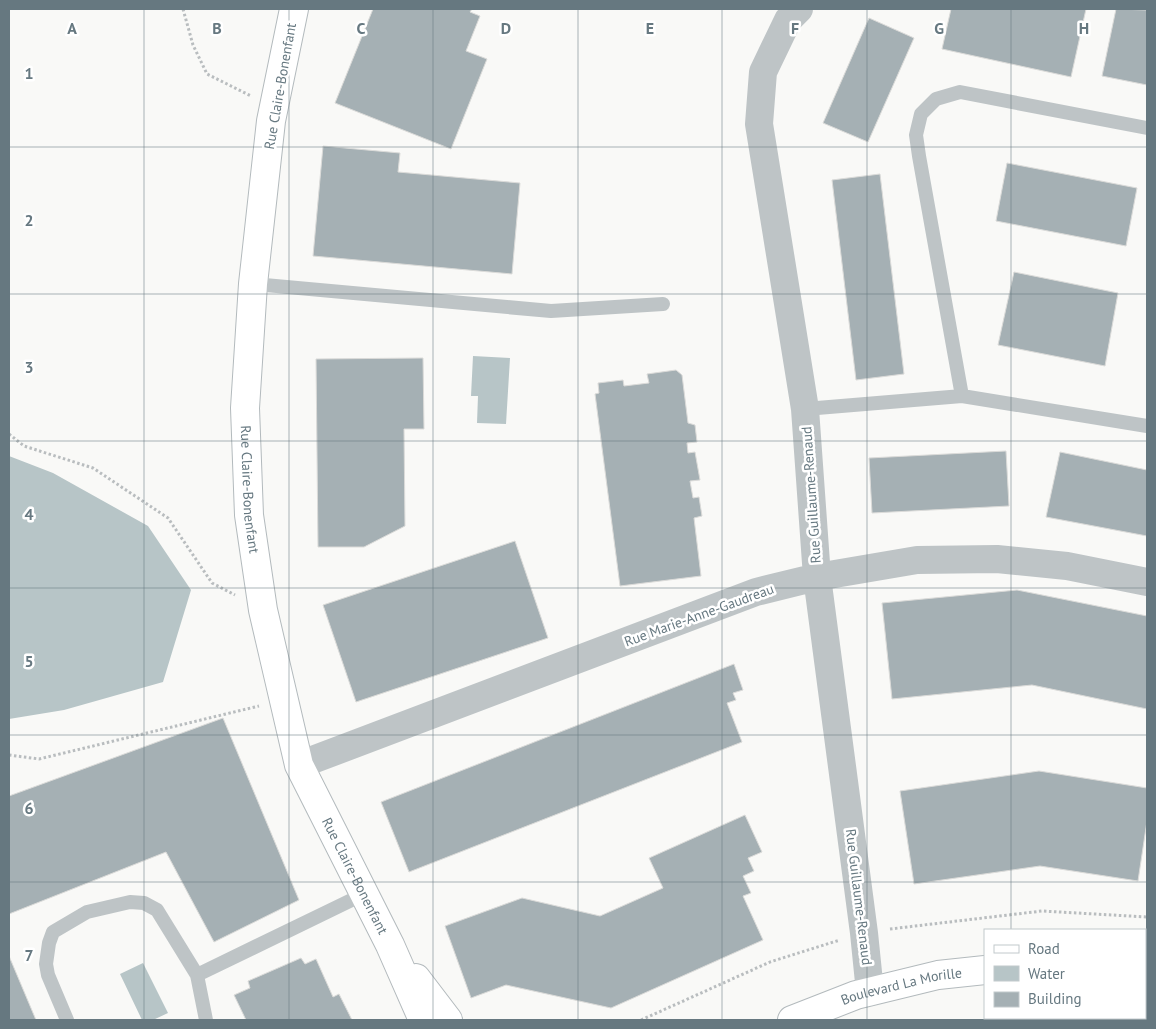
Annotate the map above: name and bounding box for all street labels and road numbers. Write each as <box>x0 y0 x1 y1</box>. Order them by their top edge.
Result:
street label: Rue Claire-Bonenfant <box>260 21 300 151</box>
street label: Rue Claire-Bonenfant <box>237 425 264 555</box>
street label: Rue Guillaume-Renaud <box>797 426 825 564</box>
street label: Rue Marie-Anne-Gaudreau <box>622 580 776 650</box>
street label: Rue Claire-Bonenfant <box>318 814 392 937</box>
street label: Rue Guillaume-Renaud <box>842 828 876 966</box>
street label: Boulevard La Morille <box>838 964 963 1009</box>

